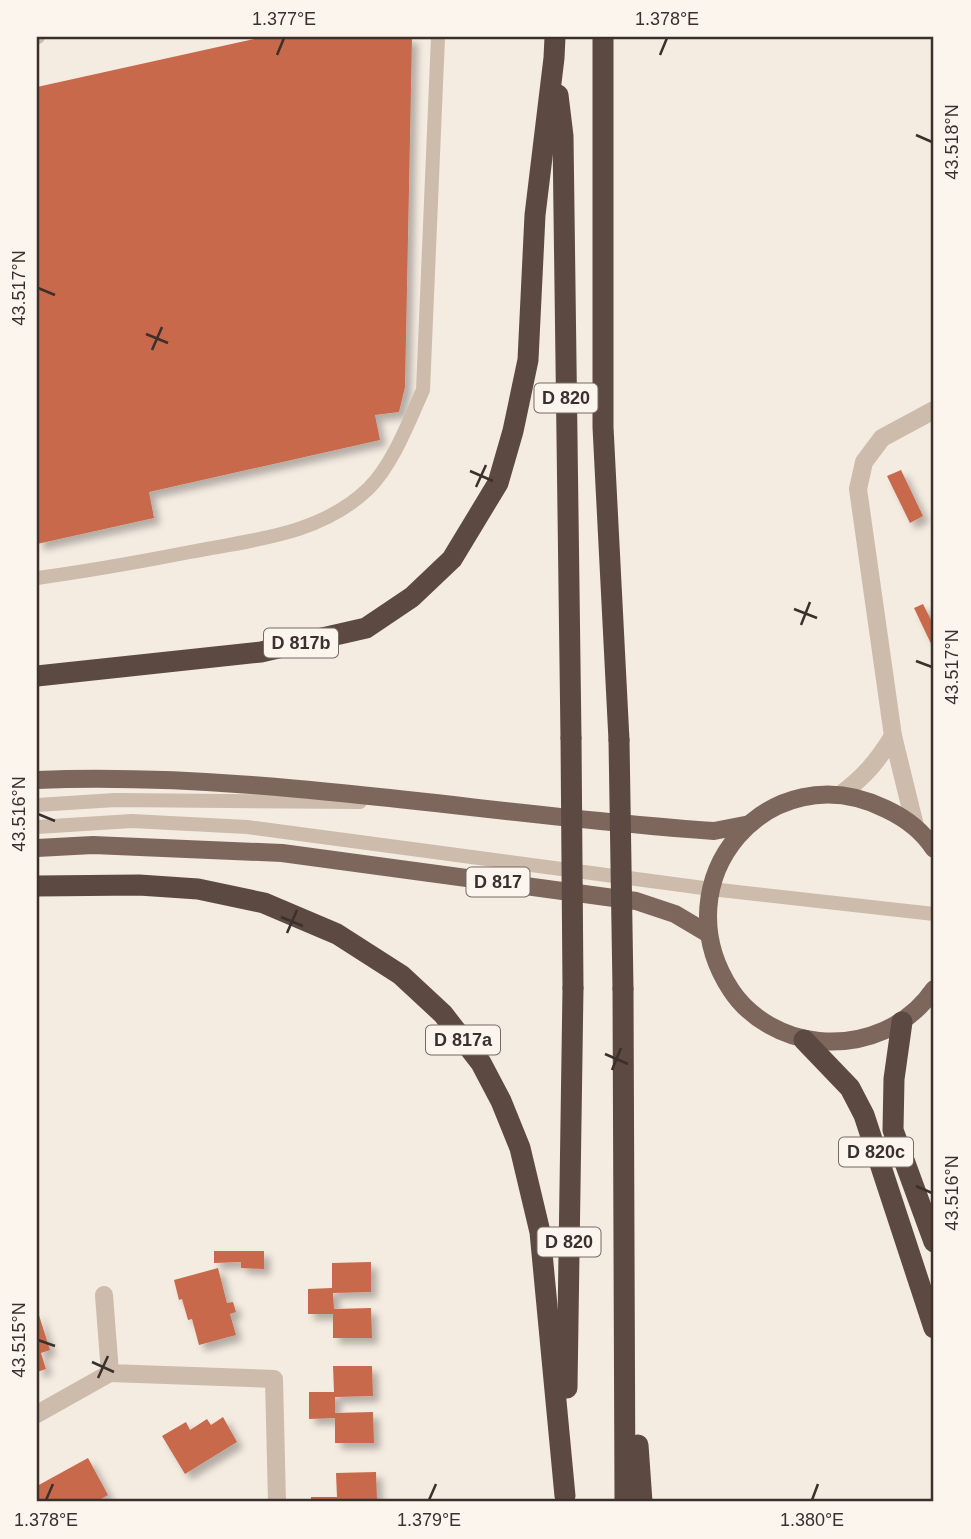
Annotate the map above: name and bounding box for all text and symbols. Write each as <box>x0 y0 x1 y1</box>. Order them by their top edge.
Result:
text: 1.377°E <box>252 9 316 29</box>
text: 1.378°E <box>635 9 699 29</box>
text: 43.518°N <box>942 104 962 180</box>
text: 43.517°N <box>9 250 29 326</box>
road number: D 820 <box>534 384 598 412</box>
road number: D 817b <box>264 628 338 658</box>
text: 43.517°N <box>942 629 962 705</box>
text: 43.516°N <box>9 776 29 852</box>
road number: D 817 <box>466 868 530 897</box>
road number: D 817a <box>426 1026 500 1055</box>
road number: D 820c <box>839 1138 913 1167</box>
text: 43.516°N <box>942 1155 962 1231</box>
road number: D 820 <box>538 1227 600 1256</box>
text: 43.515°N <box>9 1302 29 1378</box>
text: 1.378°E <box>14 1510 78 1530</box>
text: 1.379°E <box>397 1510 461 1530</box>
text: 1.380°E <box>780 1510 844 1530</box>

